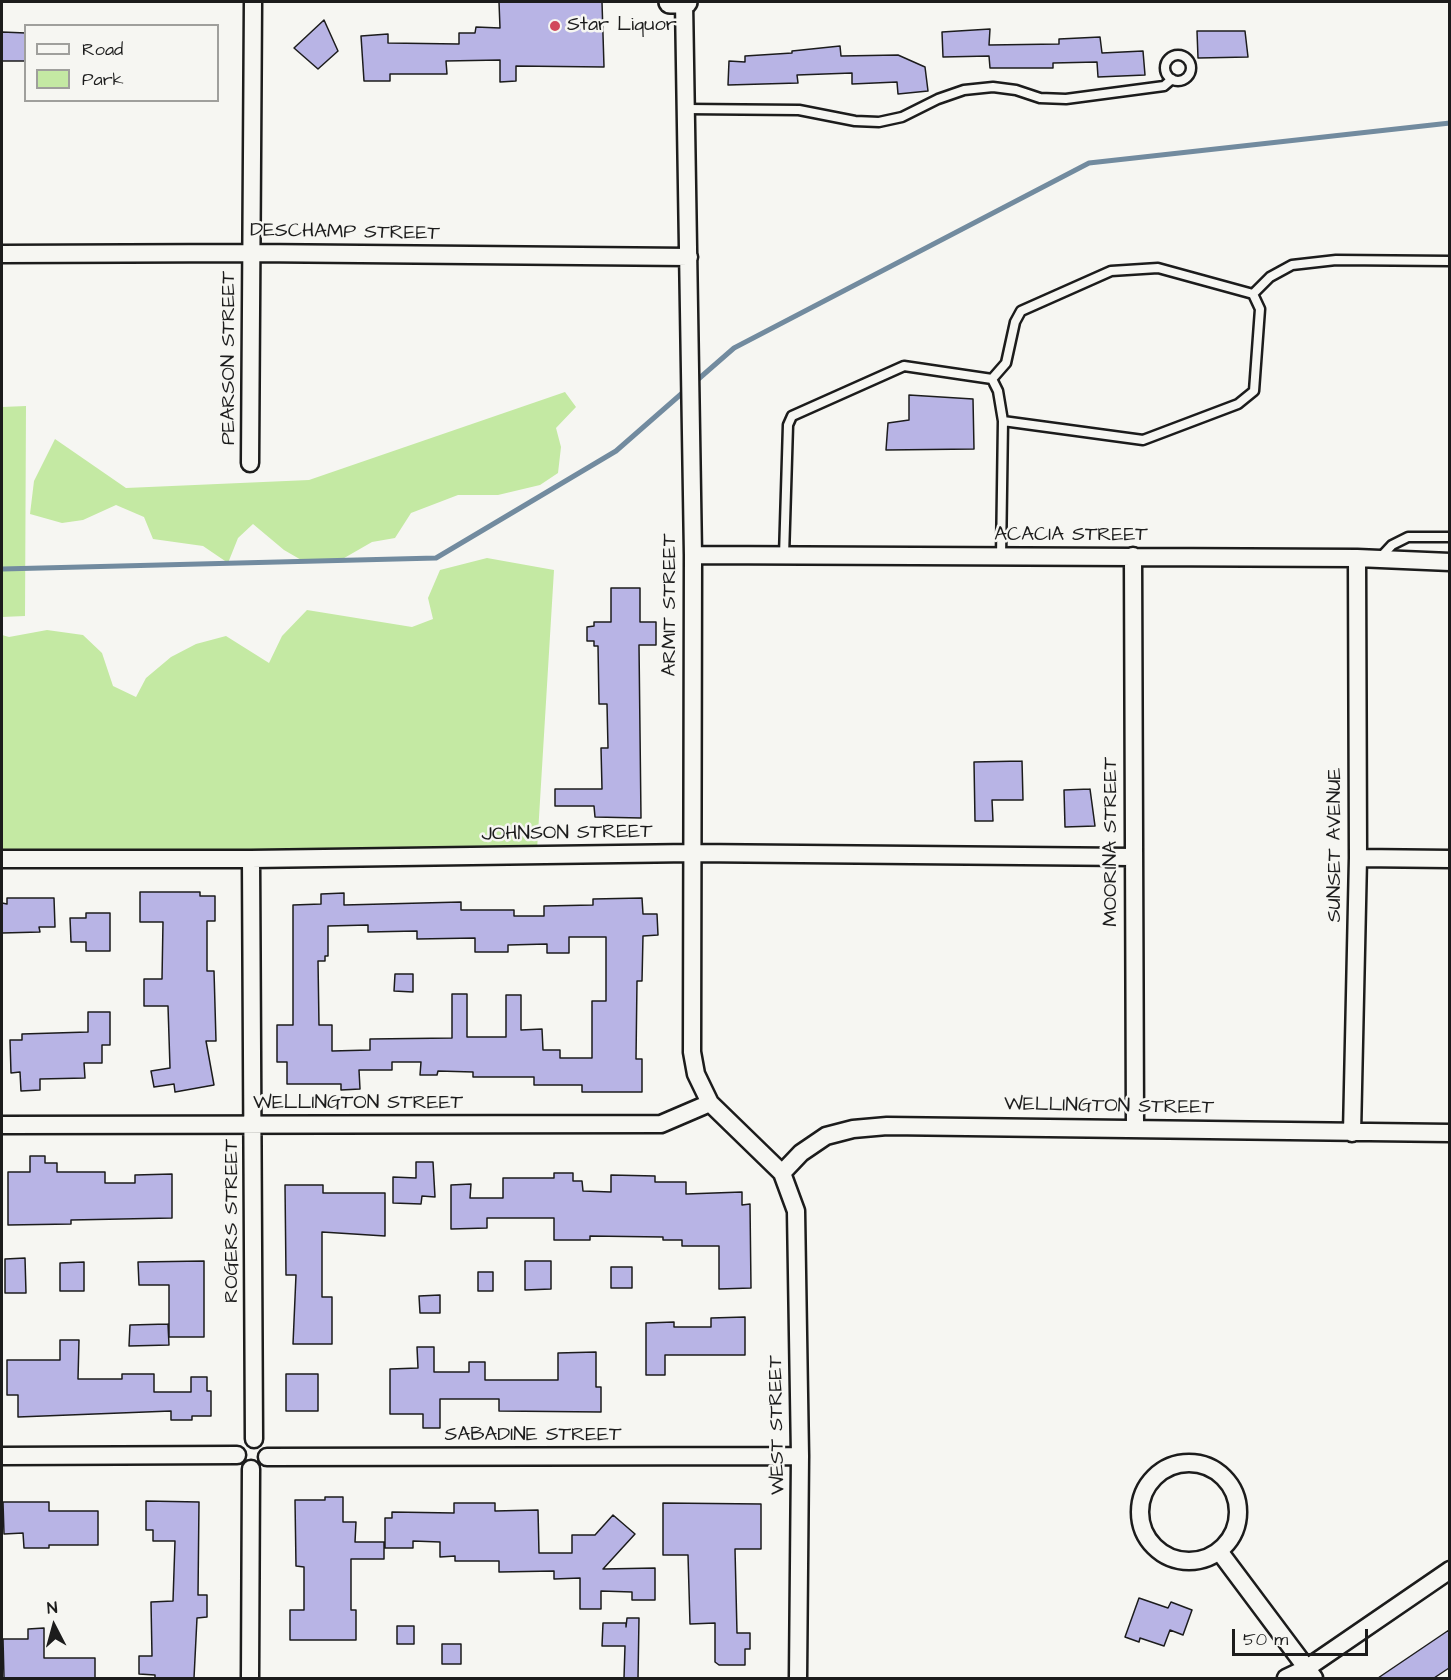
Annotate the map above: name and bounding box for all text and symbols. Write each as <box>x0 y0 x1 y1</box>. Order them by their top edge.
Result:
place label: Star Liquor <box>567 14 677 38</box>
marker: Star Liquor <box>548 19 562 33</box>
legend <box>24 24 219 102</box>
text: Road <box>82 37 123 62</box>
text: Park <box>82 67 124 92</box>
street label: DESCHAMP STREET <box>250 219 440 247</box>
street label: PEARSON STREET <box>218 271 242 445</box>
street label: ACACIA STREET <box>994 524 1148 548</box>
street label: ARMIT STREET <box>659 534 683 676</box>
street label: MOORINA STREET <box>1100 757 1124 927</box>
street label: SUNSET AVENUE <box>1324 768 1348 922</box>
street label: JOHNSON STREET <box>481 821 653 847</box>
street label: WELLINGTON STREET <box>253 1092 463 1116</box>
street label: WELLINGTON STREET <box>1004 1093 1214 1121</box>
street label: ROGERS STREET <box>221 1139 245 1303</box>
street label: WEST STREET <box>765 1355 791 1495</box>
street label: SABADINE STREET <box>445 1424 621 1448</box>
north arrow <box>24 1596 84 1656</box>
text: N <box>46 1597 58 1620</box>
scale bar <box>1235 1617 1372 1655</box>
text: 50 m <box>1243 1627 1288 1652</box>

